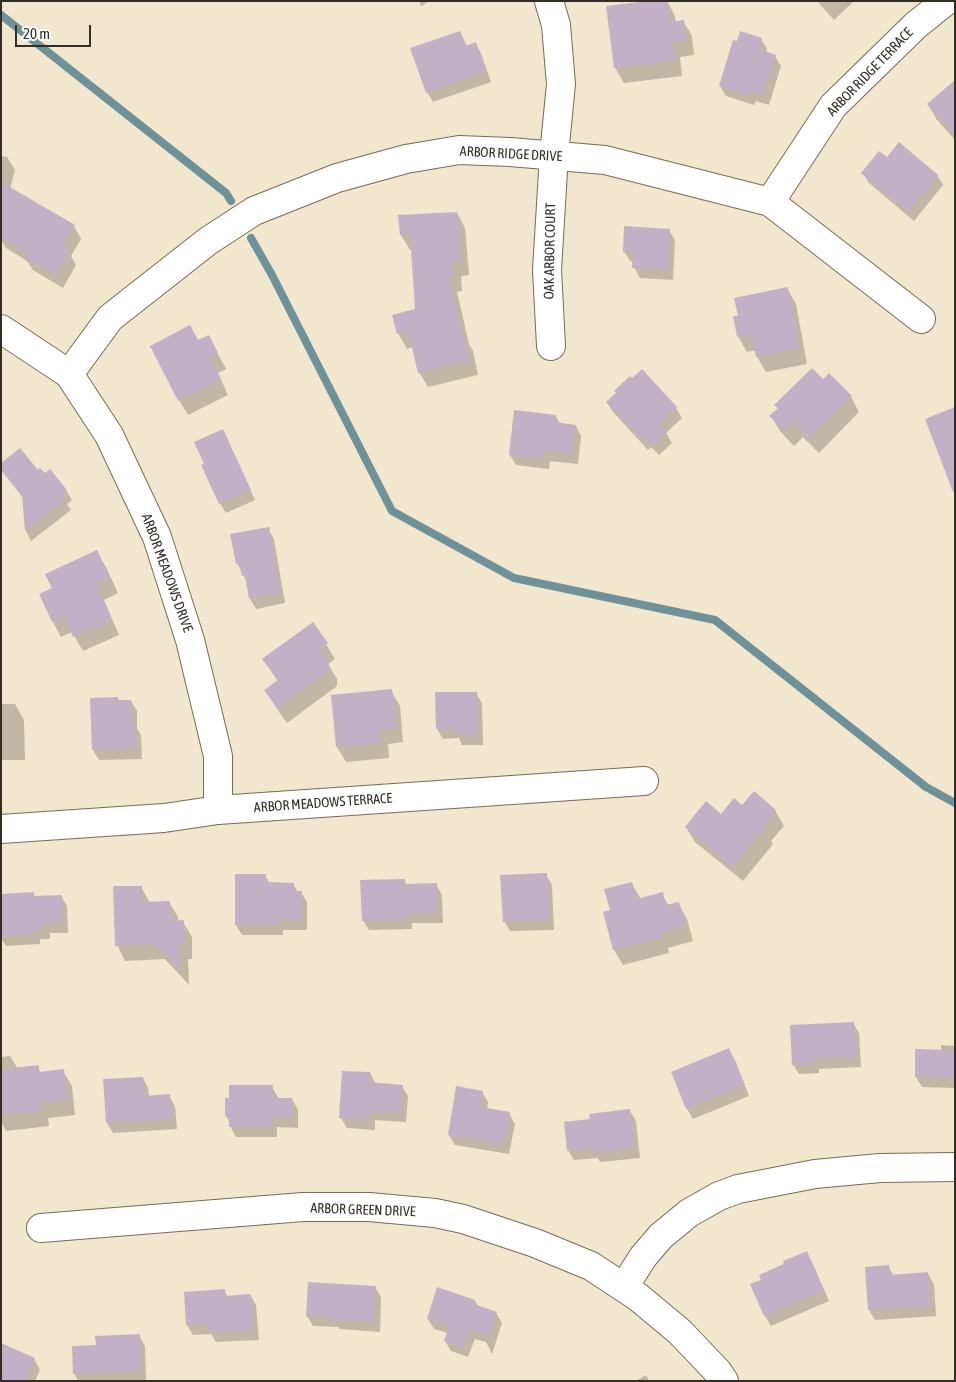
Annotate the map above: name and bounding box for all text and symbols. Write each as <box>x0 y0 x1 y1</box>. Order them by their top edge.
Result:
scale bar <box>18 15 94 47</box>
street label: ARBOR RIDGE TERRACE <box>823 24 917 120</box>
text: 20 m <box>23 25 50 42</box>
street label: ARBOR RIDGE DRIVE <box>459 143 563 165</box>
street label: OAK ARBOR COURT <box>541 202 559 300</box>
street label: ARBOR MEADOWS DRIVE <box>138 511 196 635</box>
street label: ARBOR MEADOWS TERRACE <box>253 790 393 816</box>
street label: ARBOR GREEN DRIVE <box>310 1200 416 1220</box>

